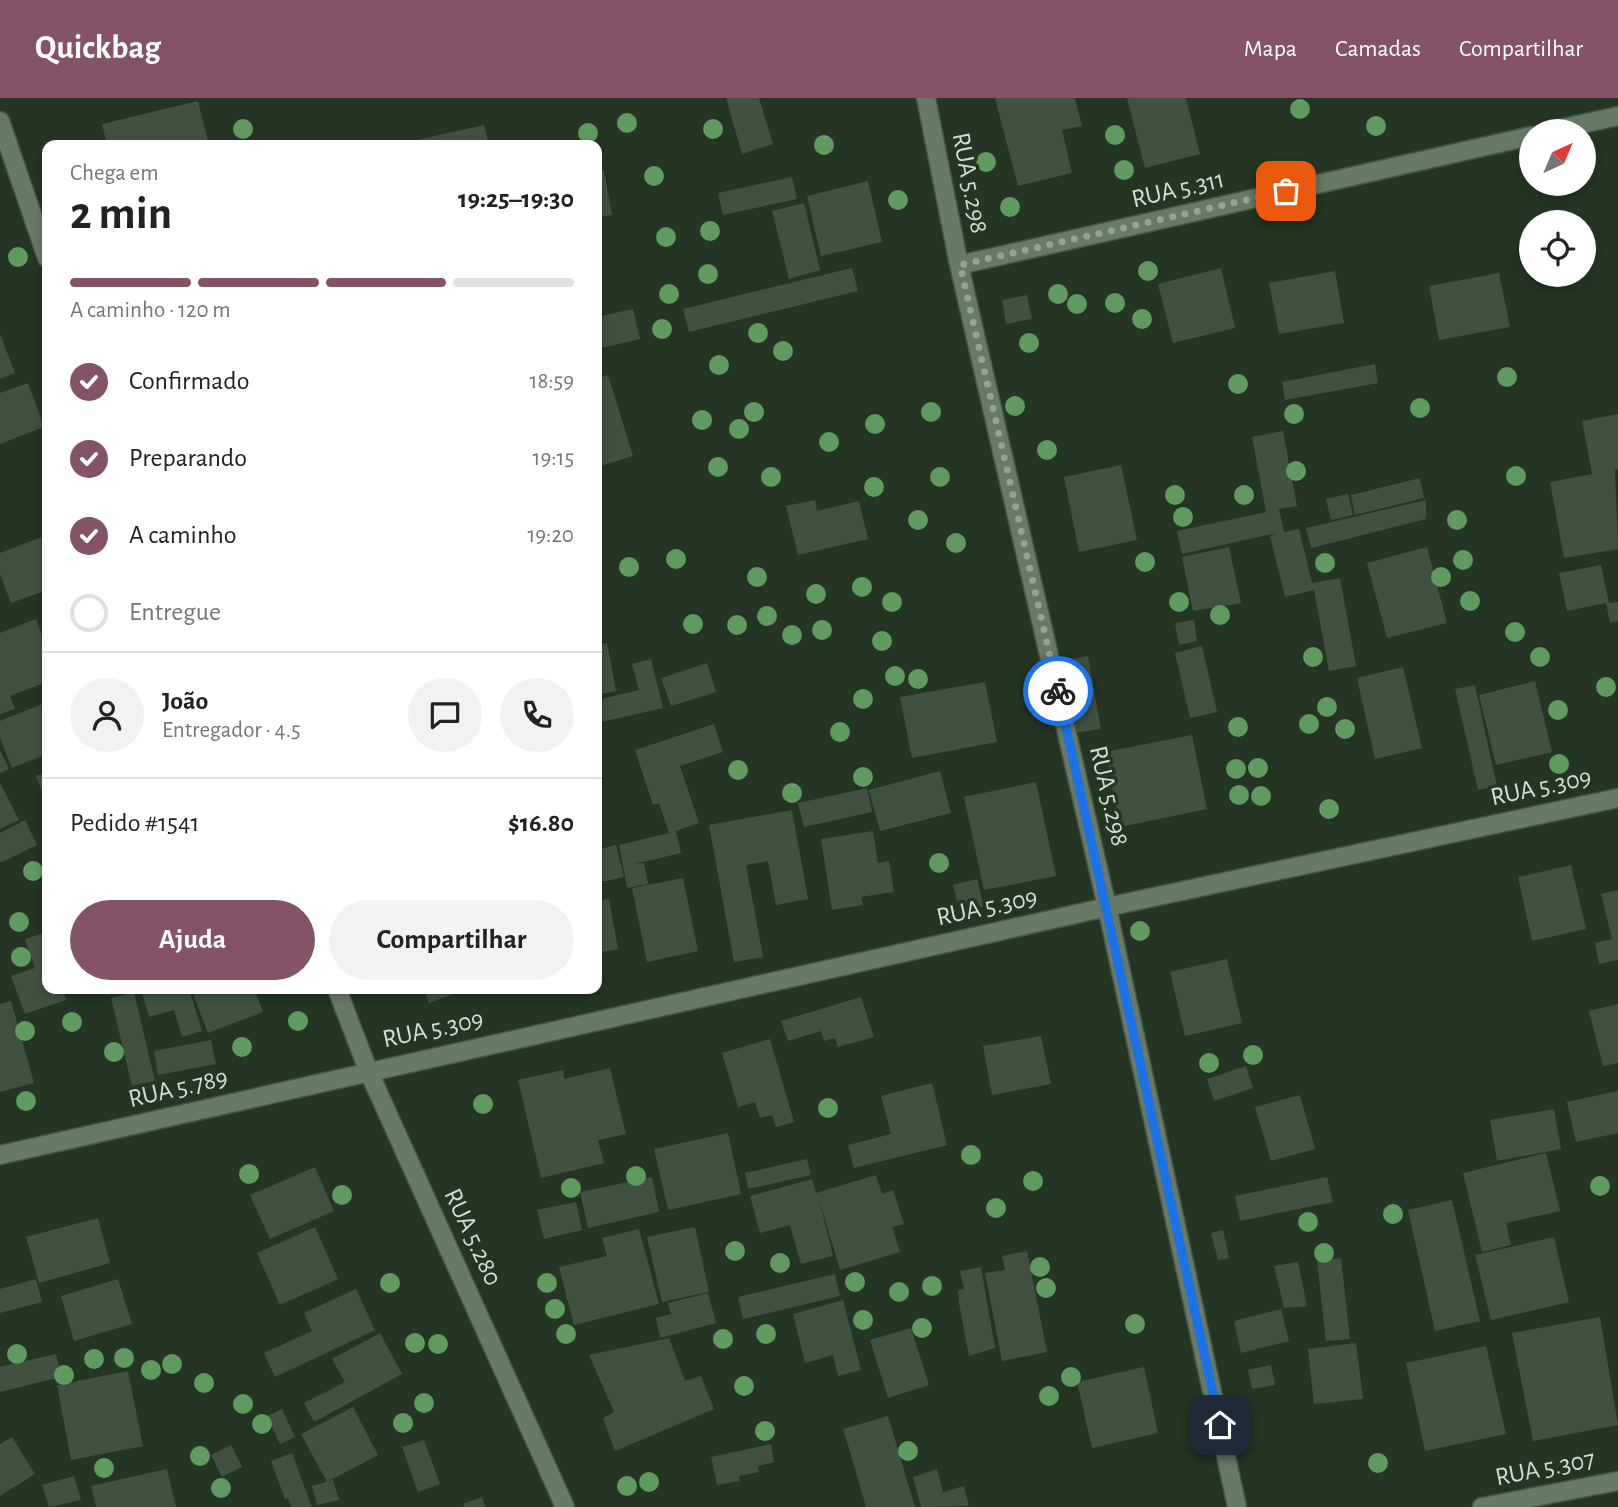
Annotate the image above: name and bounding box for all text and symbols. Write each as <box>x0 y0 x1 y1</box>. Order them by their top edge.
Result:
text: Quickbag <box>35 32 161 65</box>
text: Mapa <box>1244 37 1297 61</box>
text: Camadas <box>1335 37 1421 61</box>
text: Compartilhar <box>1459 37 1583 61</box>
north arrow <box>1519 119 1596 196</box>
map controls <box>1519 119 1596 287</box>
street label: RUA 5.298 <box>947 130 993 236</box>
pin <box>1256 161 1316 221</box>
text: Chega em <box>70 162 159 185</box>
street label: RUA 5.311 <box>1129 166 1227 212</box>
icon: bag <box>1267 172 1305 210</box>
text: 19:25–19:30 <box>458 186 574 212</box>
text: 2 min <box>70 191 172 237</box>
button: locate <box>1519 210 1596 287</box>
text: A caminho · 120 m <box>70 299 231 322</box>
icon: check <box>70 363 108 401</box>
text: Confirmado <box>129 368 250 394</box>
text: 18:59 <box>529 370 574 393</box>
icon: check <box>70 440 108 478</box>
text: Preparando <box>129 445 247 471</box>
text: 19:15 <box>532 447 574 470</box>
icon: check <box>70 517 108 555</box>
text: A caminho <box>129 522 237 548</box>
text: 19:20 <box>527 524 574 547</box>
text: Entregue <box>129 599 221 625</box>
courier <box>1023 656 1093 726</box>
icon: bike <box>1039 672 1077 710</box>
button: person <box>70 678 144 752</box>
button: chat <box>408 678 482 752</box>
button: phone <box>500 678 574 752</box>
text: João <box>162 688 208 714</box>
text: Entregador · 4.5 <box>162 719 301 742</box>
street label: RUA 5.298 <box>1085 743 1133 849</box>
street label: RUA 5.309 <box>1488 764 1594 810</box>
text: Pedido #1541 <box>70 810 199 836</box>
text: $16.80 <box>508 810 574 836</box>
street label: RUA 5.309 <box>934 884 1040 930</box>
button: Ajuda <box>70 900 315 980</box>
button: Compartilhar <box>329 900 574 980</box>
street label: RUA 5.309 <box>380 1006 486 1052</box>
street label: RUA 5.789 <box>126 1064 230 1112</box>
street label: RUA 5.280 <box>439 1184 507 1290</box>
pin <box>1190 1395 1250 1455</box>
icon: home <box>1201 1406 1239 1444</box>
street label: RUA 5.307 <box>1493 1446 1597 1490</box>

